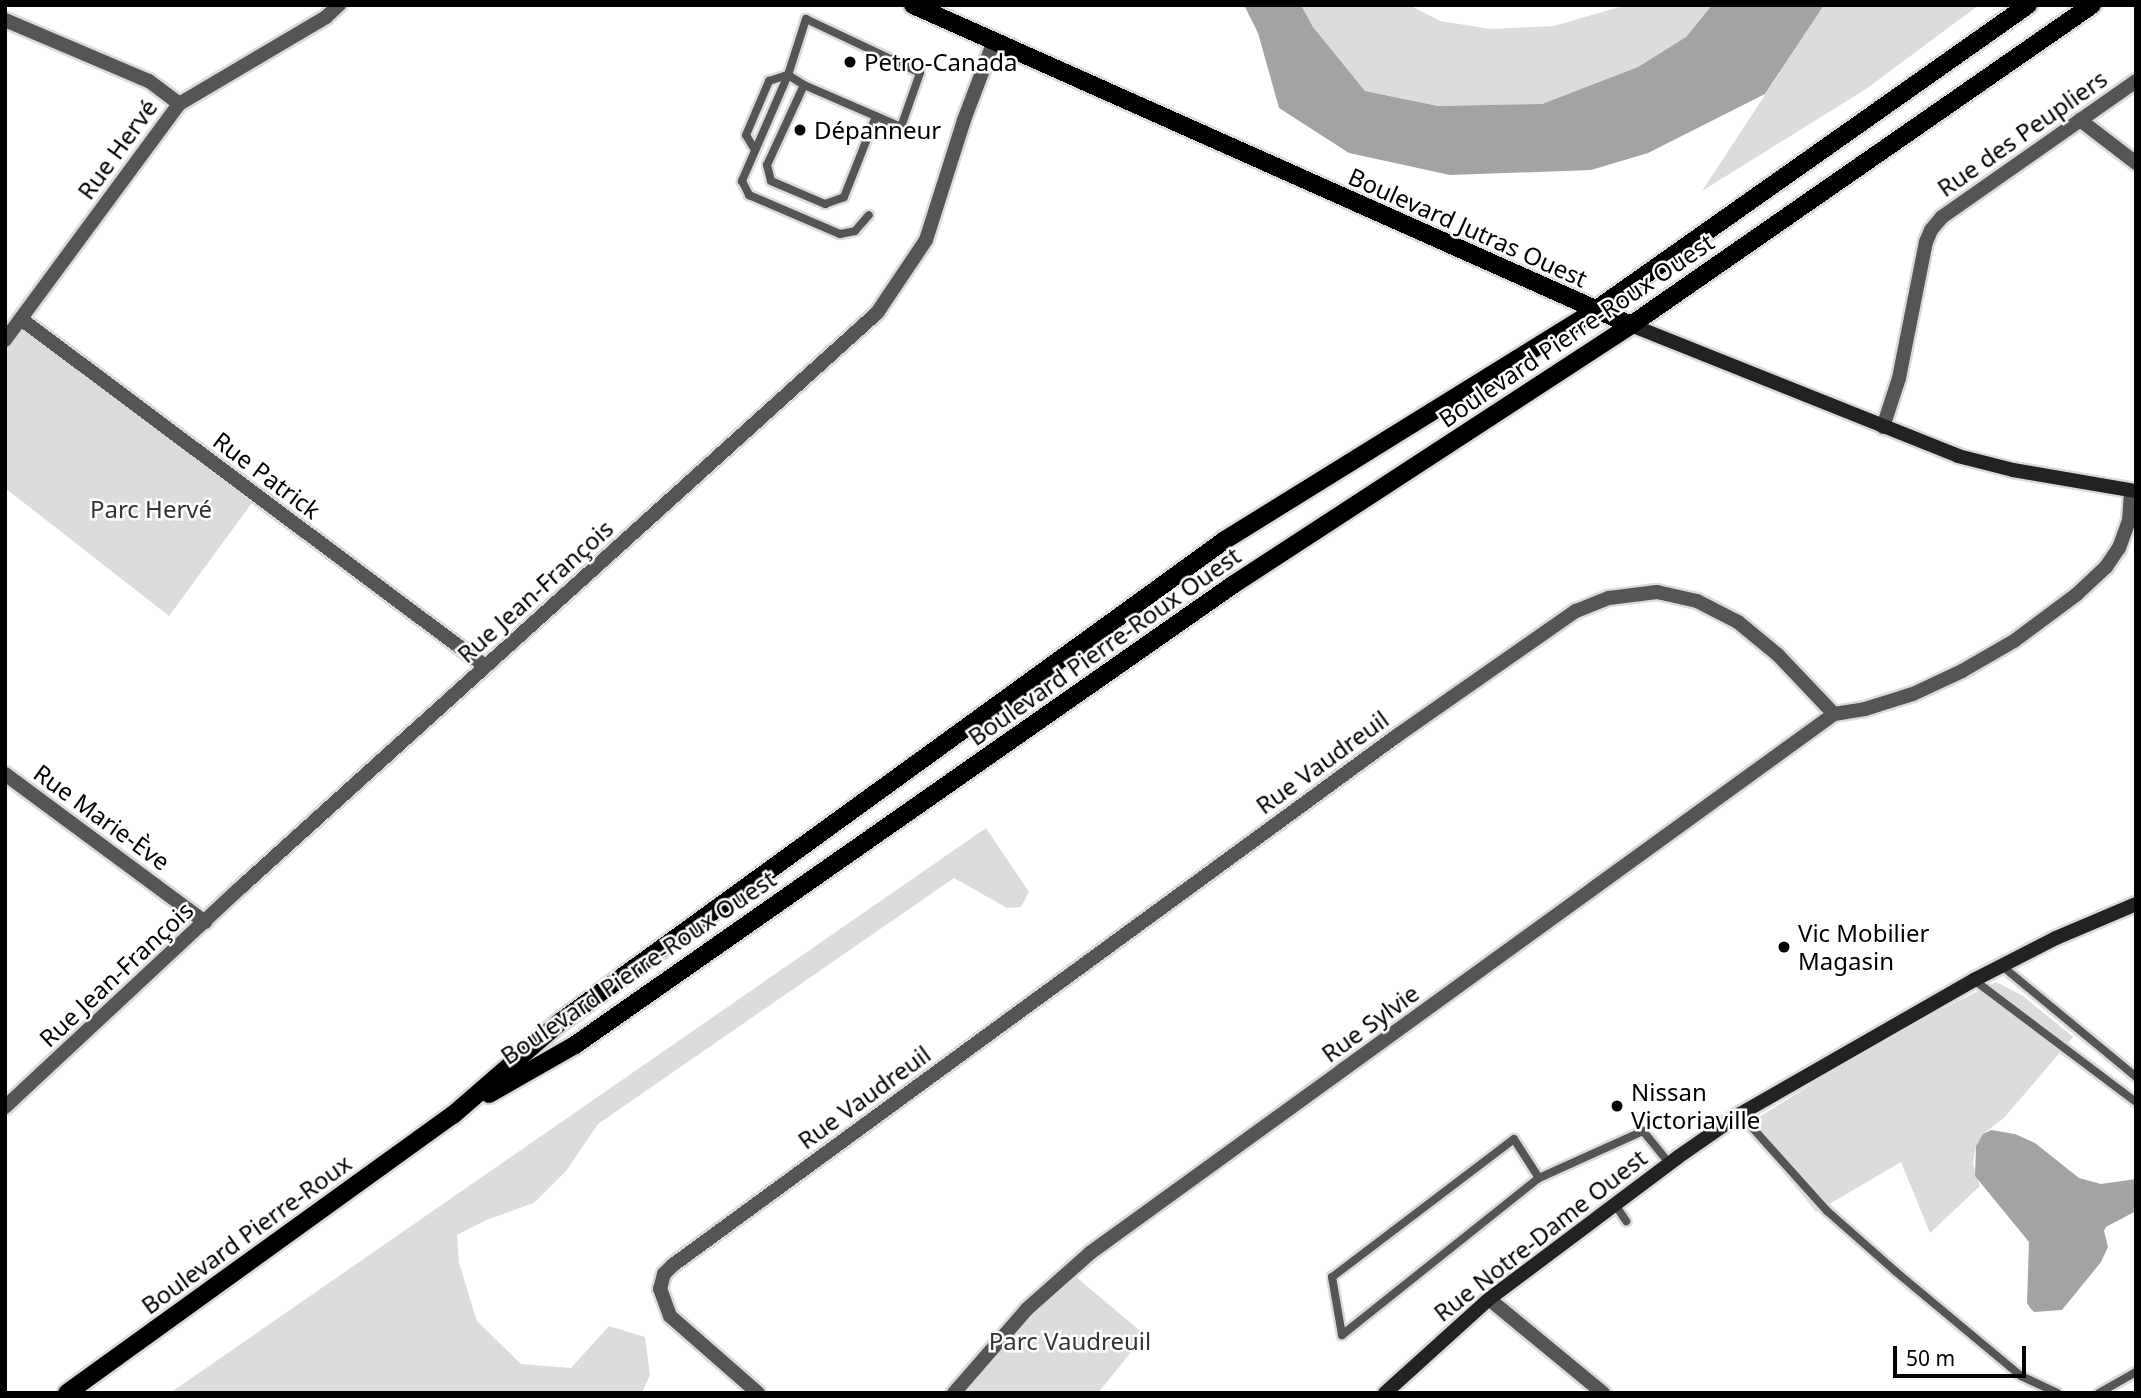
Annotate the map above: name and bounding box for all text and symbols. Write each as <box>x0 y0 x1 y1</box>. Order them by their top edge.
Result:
place label: Petro-Canada <box>864 48 1018 76</box>
marker: Petro-Canada <box>842 54 858 70</box>
street label: Rue des Peupliers <box>1932 64 2112 202</box>
street label: Rue Hervé <box>71 93 163 205</box>
place label: Dépanneur <box>814 116 941 144</box>
marker: Dépanneur <box>792 122 808 138</box>
street label: Boulevard Jutras Ouest <box>1344 161 1592 293</box>
street label: Boulevard Pierre-Roux Ouest <box>1433 227 1719 433</box>
street label: Rue Patrick <box>208 425 326 525</box>
park label: Parc Hervé <box>90 495 212 523</box>
street label: Rue Jean-François <box>451 514 619 668</box>
street label: Boulevard Pierre-Roux Ouest <box>962 541 1246 751</box>
street label: Rue Vaudreuil <box>1250 704 1394 820</box>
street label: Rue Marie-Ève <box>28 758 176 876</box>
street label: Boulevard Pierre-Roux Ouest <box>495 864 781 1070</box>
street label: Rue Jean-François <box>33 895 199 1053</box>
place label: Vic Mobilier Magasin <box>1798 919 1929 975</box>
marker: Vic Mobilier Magasin <box>1776 939 1792 955</box>
street label: Rue Sylvie <box>1316 978 1424 1068</box>
street label: Rue Vaudreuil <box>792 1039 936 1155</box>
place label: Nissan Victoriaville <box>1631 1078 1760 1134</box>
marker: Nissan Victoriaville <box>1609 1098 1625 1114</box>
street label: Rue Notre-Dame Ouest <box>1428 1143 1652 1327</box>
street label: Boulevard Pierre-Roux <box>136 1148 356 1320</box>
park label: Parc Vaudreuil <box>989 1327 1151 1355</box>
scale bar <box>1896 1332 2029 1376</box>
text: 50 m <box>1906 1344 1955 1372</box>

